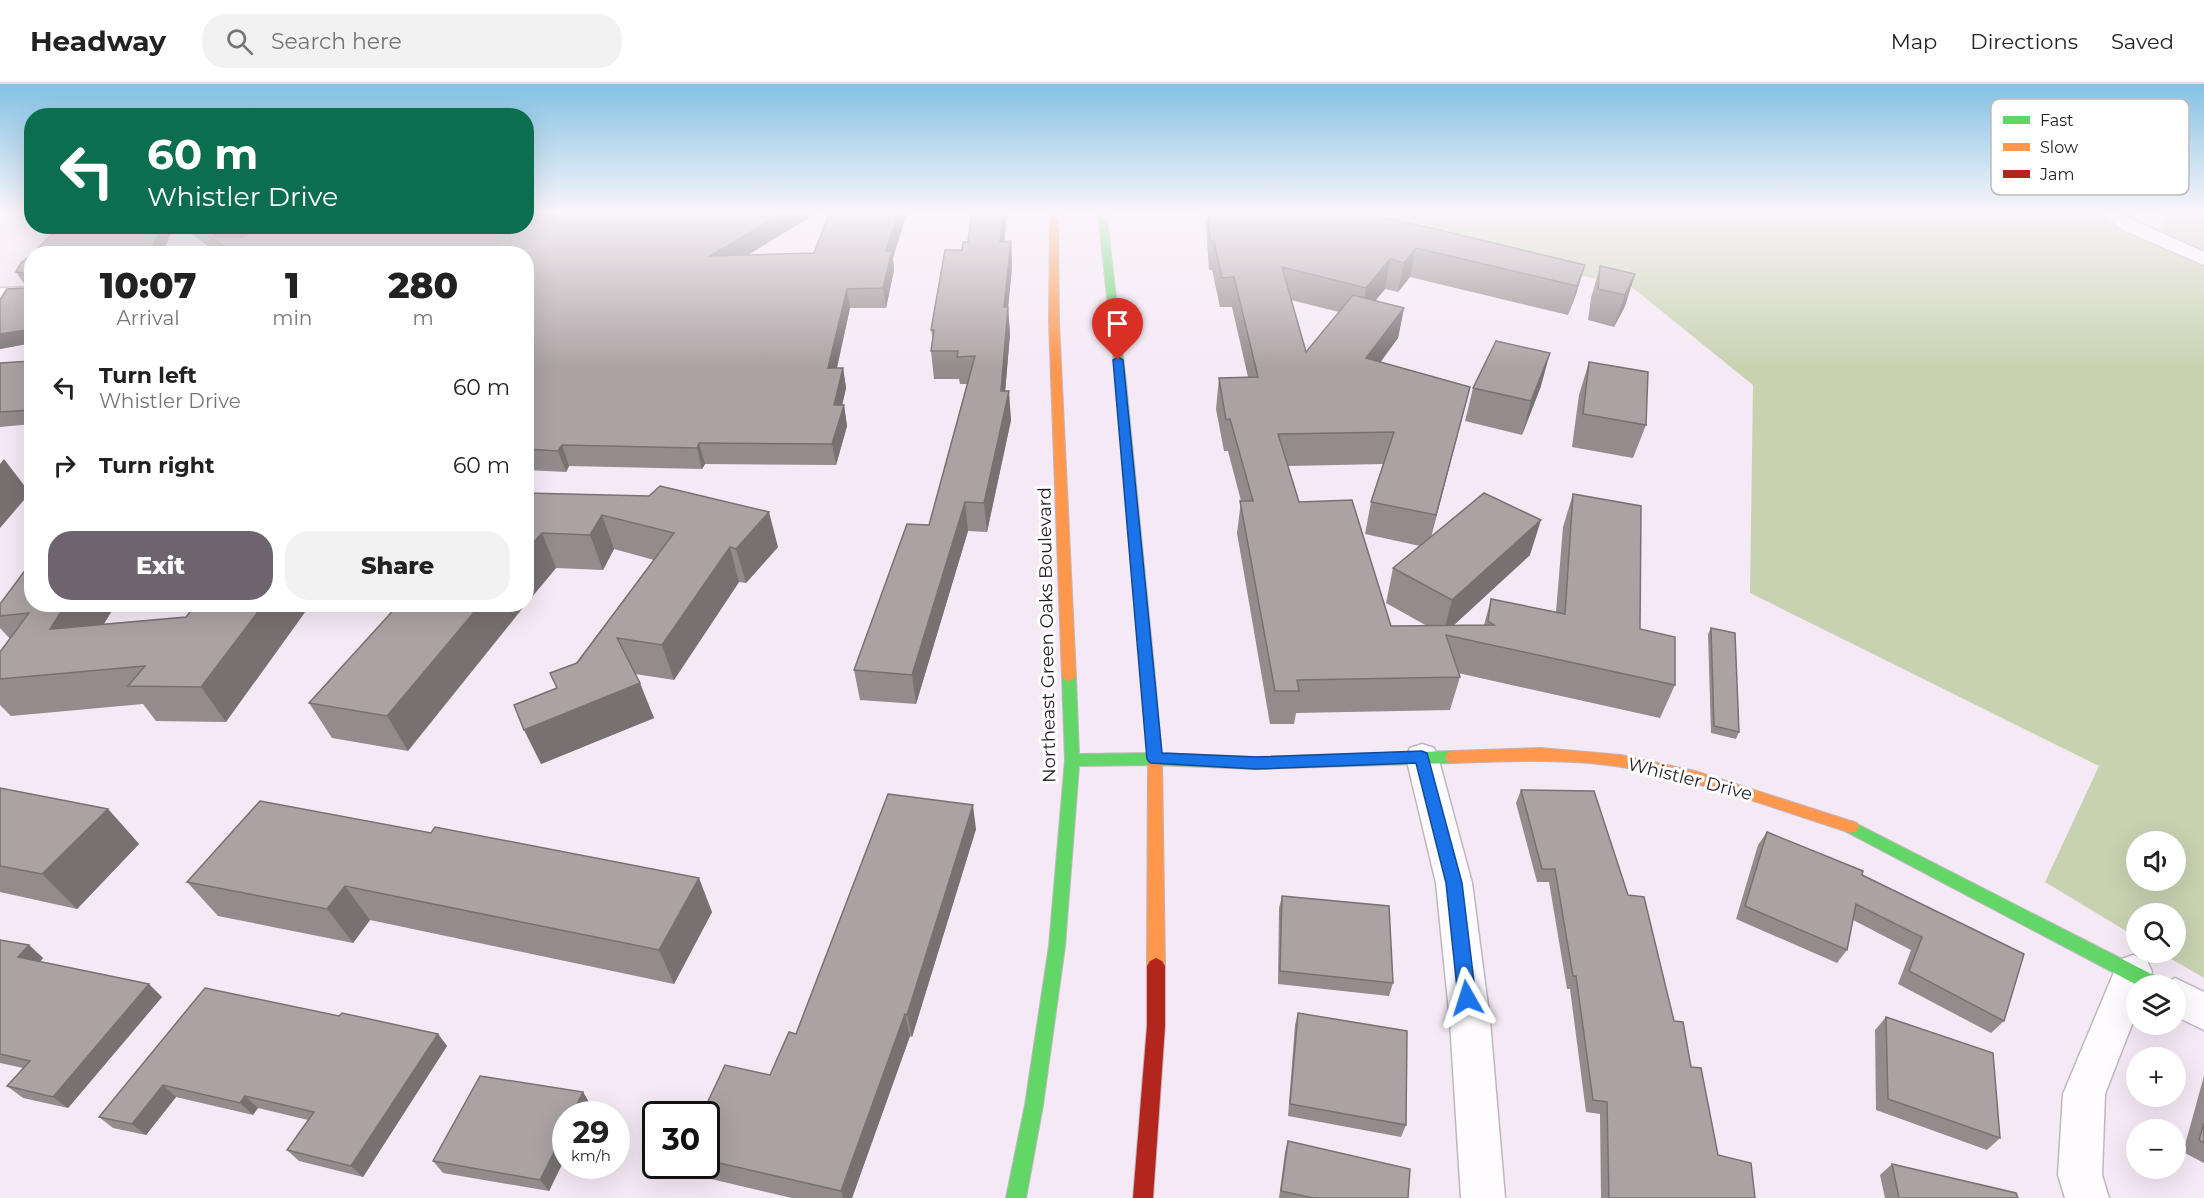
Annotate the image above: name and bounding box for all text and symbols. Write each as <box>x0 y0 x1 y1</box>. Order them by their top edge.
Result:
search box <box>202 14 622 68</box>
text: Headway <box>30 24 166 58</box>
icon: search <box>223 25 256 58</box>
text: Search here <box>271 28 402 55</box>
text: Map <box>1891 29 1937 54</box>
text: Directions <box>1970 29 2078 54</box>
text: Saved <box>2111 29 2174 54</box>
legend <box>1991 99 2189 195</box>
text: Fast <box>2040 111 2074 130</box>
text: 60 m <box>147 128 258 180</box>
icon: left <box>48 132 126 210</box>
text: Slow <box>2040 138 2078 157</box>
text: Jam <box>2039 165 2074 184</box>
text: Whistler Drive <box>147 180 338 213</box>
text: 10:07 <box>100 263 196 307</box>
text: 1 <box>285 263 300 307</box>
text: 280 <box>388 263 458 307</box>
pin <box>1092 298 1143 360</box>
text: Arrival <box>117 306 180 330</box>
text: min <box>272 306 312 330</box>
text: m <box>413 306 434 330</box>
icon: arrive <box>1101 307 1134 340</box>
text: Turn left <box>99 362 197 389</box>
icon: left <box>48 371 81 404</box>
text: 60 m <box>453 374 510 401</box>
text: Whistler Drive <box>99 389 241 413</box>
icon: right <box>48 449 81 482</box>
text: Turn right <box>99 452 214 479</box>
text: 60 m <box>453 452 510 479</box>
street label: Northeast Green Oaks Boulevard <box>1033 487 1061 783</box>
button: Exit <box>48 531 273 600</box>
button: Share <box>285 531 510 600</box>
street label: Whistler Drive <box>1625 753 1755 805</box>
map controls <box>2126 831 2186 1179</box>
button: sound <box>2126 831 2186 891</box>
button: search <box>2126 903 2186 963</box>
position arrow <box>1435 966 1499 1030</box>
button: layers <box>2126 975 2186 1035</box>
button: + <box>2126 1047 2186 1107</box>
speed limit sign: 30 <box>642 1101 720 1179</box>
text: 29 <box>573 1114 609 1151</box>
button: − <box>2126 1119 2186 1179</box>
text: km/h <box>571 1146 611 1165</box>

